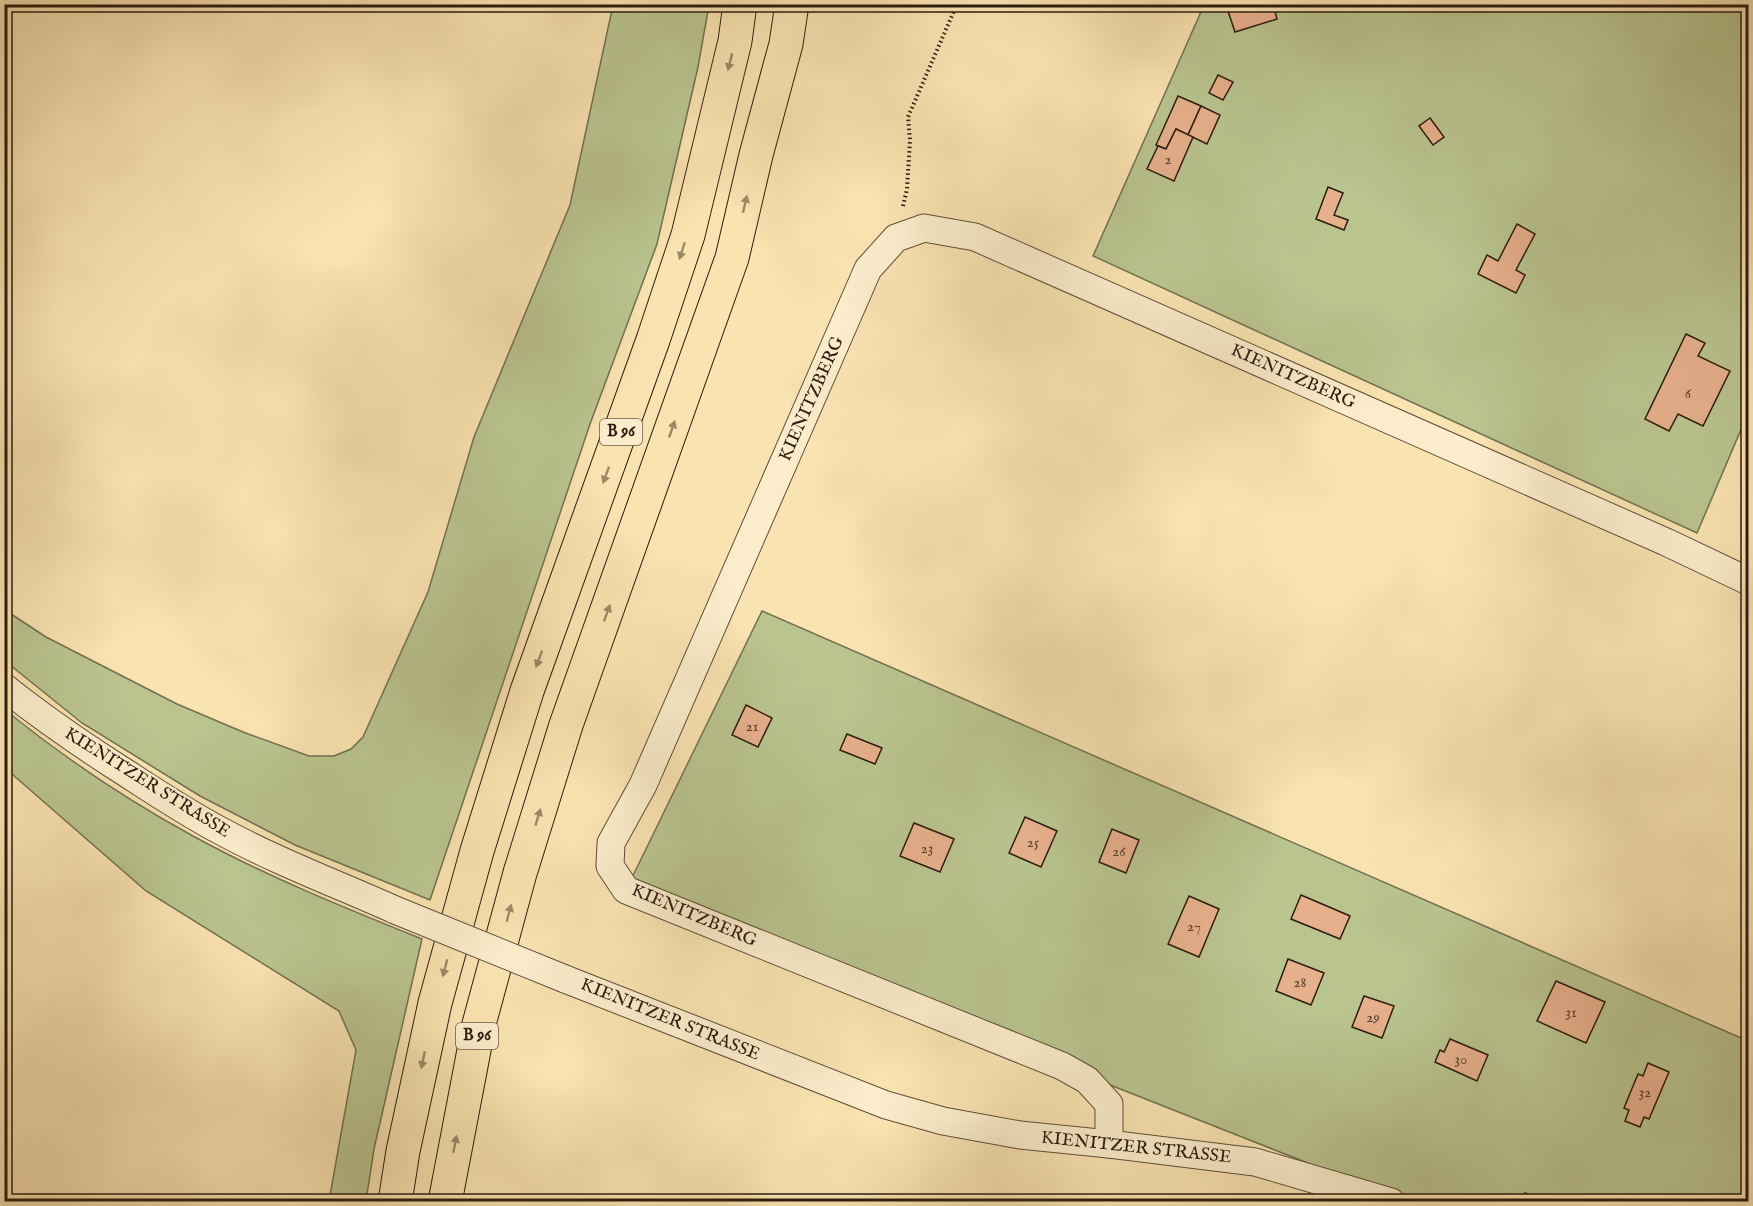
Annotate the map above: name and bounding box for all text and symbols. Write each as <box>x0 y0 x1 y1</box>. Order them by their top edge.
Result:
one-way arrow <box>724 53 734 71</box>
house number: 2 <box>1164 150 1172 169</box>
one-way arrow <box>740 195 750 213</box>
one-way arrow <box>677 242 687 260</box>
street label: KIENITZBERG <box>774 332 850 465</box>
street label: KIENITZBERG <box>1227 339 1360 415</box>
house number: 6 <box>1685 384 1692 403</box>
road number: B 96 <box>600 419 642 445</box>
one-way arrow <box>668 420 678 438</box>
one-way arrow <box>600 467 610 485</box>
one-way arrow <box>602 604 612 622</box>
one-way arrow <box>533 650 543 668</box>
house number: 21 <box>746 717 758 736</box>
street label: KIENITZER STRASSE <box>60 723 234 843</box>
one-way arrow <box>534 808 543 826</box>
house number: 25 <box>1027 833 1040 852</box>
house number: 23 <box>921 839 933 858</box>
house number: 26 <box>1112 842 1126 861</box>
street label: KIENITZBERG <box>628 879 761 953</box>
one-way arrow <box>505 904 515 922</box>
house number: 27 <box>1187 917 1201 936</box>
one-way arrow <box>440 959 449 977</box>
house number: 28 <box>1294 973 1307 992</box>
street label: KIENITZER STRASSE <box>577 974 763 1066</box>
house number: 31 <box>1565 1003 1577 1022</box>
house number: 29 <box>1366 1008 1380 1027</box>
road number: B 96 <box>456 1023 498 1049</box>
house number: 30 <box>1455 1050 1467 1069</box>
one-way arrow <box>418 1051 427 1070</box>
house number: 32 <box>1639 1083 1651 1102</box>
street label: KIENITZER STRASSE <box>1040 1127 1232 1169</box>
one-way arrow <box>451 1135 461 1153</box>

